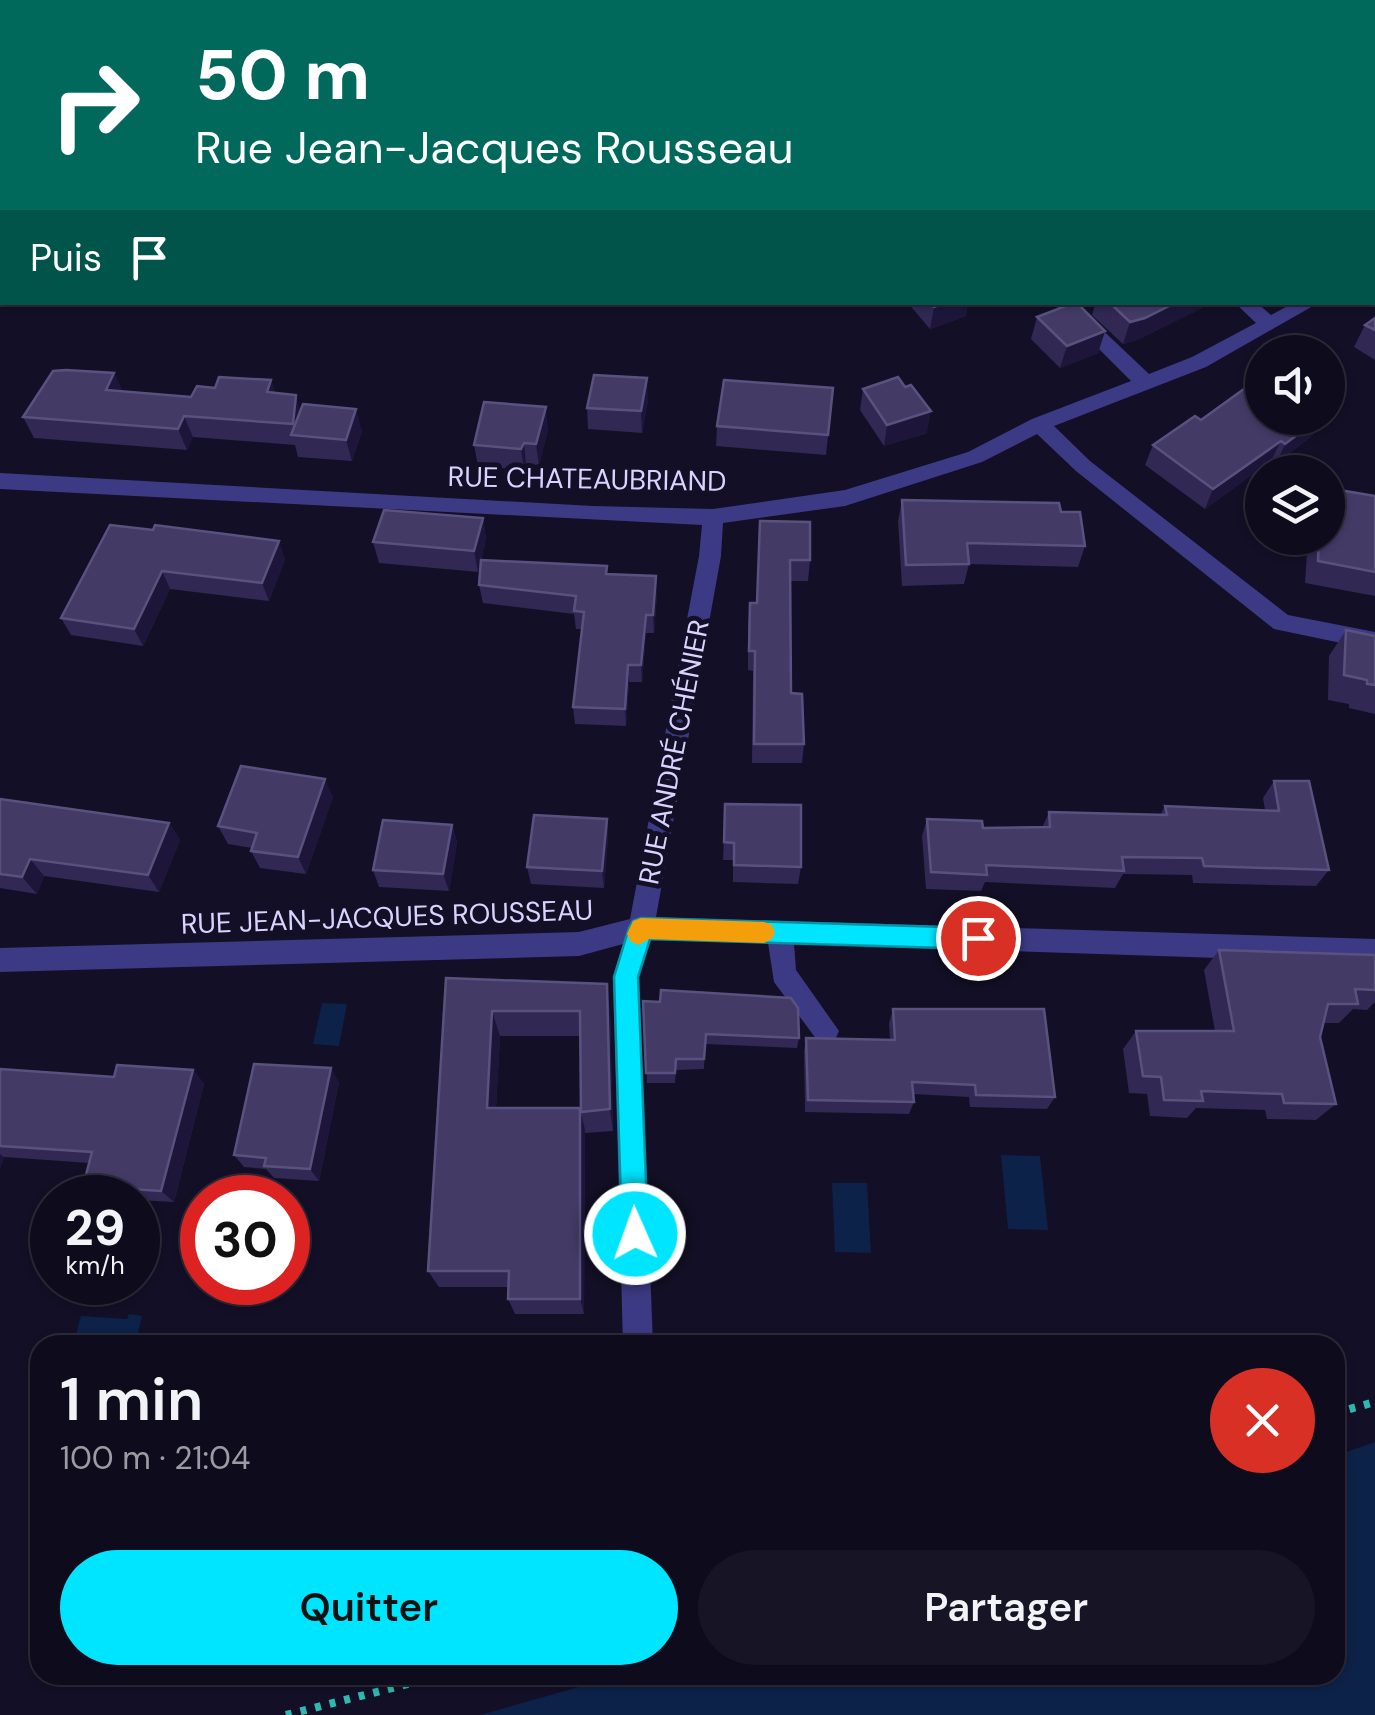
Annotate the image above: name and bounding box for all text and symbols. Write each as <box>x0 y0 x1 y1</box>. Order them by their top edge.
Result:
text: 50 m <box>195 30 370 121</box>
icon: right <box>30 40 160 170</box>
text: Rue Jean-Jacques Rousseau <box>195 118 794 177</box>
icon: arrive <box>122 230 177 285</box>
text: Puis <box>30 233 102 283</box>
map controls <box>1245 335 1345 555</box>
button: sound <box>1245 335 1345 435</box>
button: layers <box>1245 455 1345 555</box>
street label: RUE CHATEAUBRIAND <box>447 458 727 500</box>
street label: RUE ANDRÉ CHÉNIER <box>630 617 718 887</box>
street label: RUE JEAN-JACQUES ROUSSEAU <box>180 891 594 943</box>
pin <box>936 896 1021 981</box>
icon: arrive <box>951 911 1006 966</box>
speed limit sign: 30 <box>180 1175 310 1305</box>
position arrow <box>583 1182 687 1286</box>
text: 29 <box>65 1195 125 1261</box>
text: km/h <box>65 1249 125 1282</box>
text: 1 min <box>60 1360 203 1439</box>
button: close <box>1210 1368 1315 1473</box>
text: 100 m · 21:04 <box>60 1437 250 1479</box>
button: Quitter <box>60 1550 678 1665</box>
button: Partager <box>698 1550 1315 1665</box>

